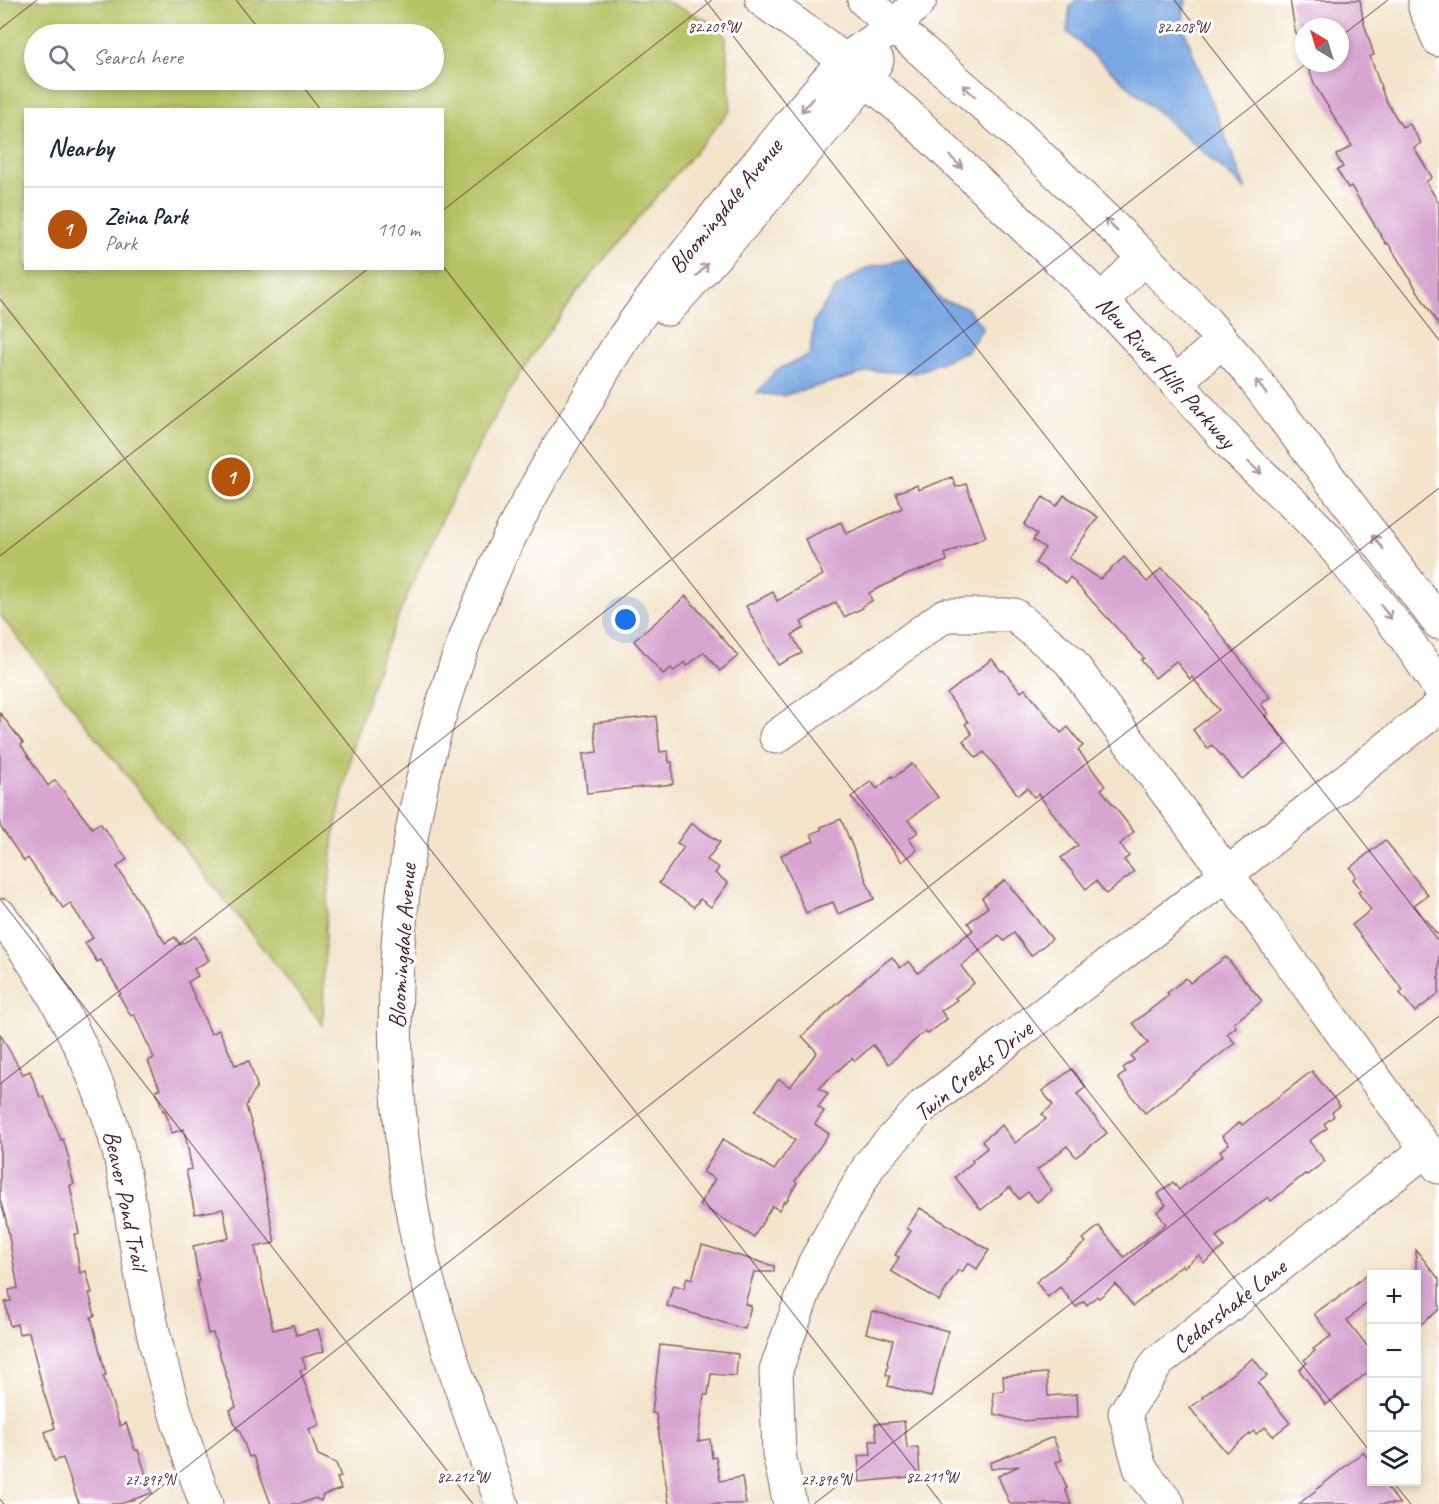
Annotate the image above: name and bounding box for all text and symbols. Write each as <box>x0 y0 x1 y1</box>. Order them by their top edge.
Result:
text: 82.209°W <box>688 18 743 37</box>
text: 82.208°W <box>1157 18 1212 37</box>
north arrow <box>1295 18 1349 72</box>
search box <box>24 24 444 90</box>
icon: search <box>45 41 78 74</box>
text: Search here <box>93 43 183 71</box>
one-way arrow <box>962 84 977 98</box>
one-way arrow <box>800 97 814 112</box>
text: Nearby <box>48 131 113 164</box>
street label: Bloomingdale Avenue <box>661 131 790 280</box>
one-way arrow <box>949 154 964 169</box>
text: Zeina Park <box>105 203 187 231</box>
text: 1 <box>63 217 72 242</box>
text: 110 m <box>377 217 420 242</box>
one-way arrow <box>1103 217 1118 232</box>
text: Park <box>105 231 137 256</box>
one-way arrow <box>695 263 709 278</box>
street label: New River Hills Parkway <box>1090 290 1244 456</box>
one-way arrow <box>1254 379 1267 395</box>
pin: 1 <box>212 454 250 500</box>
one-way arrow <box>1247 461 1262 475</box>
one-way arrow <box>1372 535 1385 551</box>
one-way arrow <box>1379 604 1392 620</box>
your location <box>611 605 640 634</box>
street label: Bloomingdale Avenue <box>381 860 423 1029</box>
street label: Twin Creeks Drive <box>908 1013 1040 1128</box>
street label: Beaver Pond Trail <box>97 1128 156 1276</box>
street label: Cedarshake Lane <box>1166 1251 1294 1360</box>
map controls <box>1367 1270 1421 1486</box>
button: + <box>1367 1270 1421 1324</box>
button: − <box>1367 1324 1421 1378</box>
button: locate <box>1367 1378 1421 1432</box>
button: layers <box>1367 1432 1421 1486</box>
text: 82.212°W <box>437 1468 492 1487</box>
text: 82.211°W <box>906 1468 961 1487</box>
text: 27.897°N <box>125 1471 178 1490</box>
text: 27.896°N <box>801 1471 854 1490</box>

